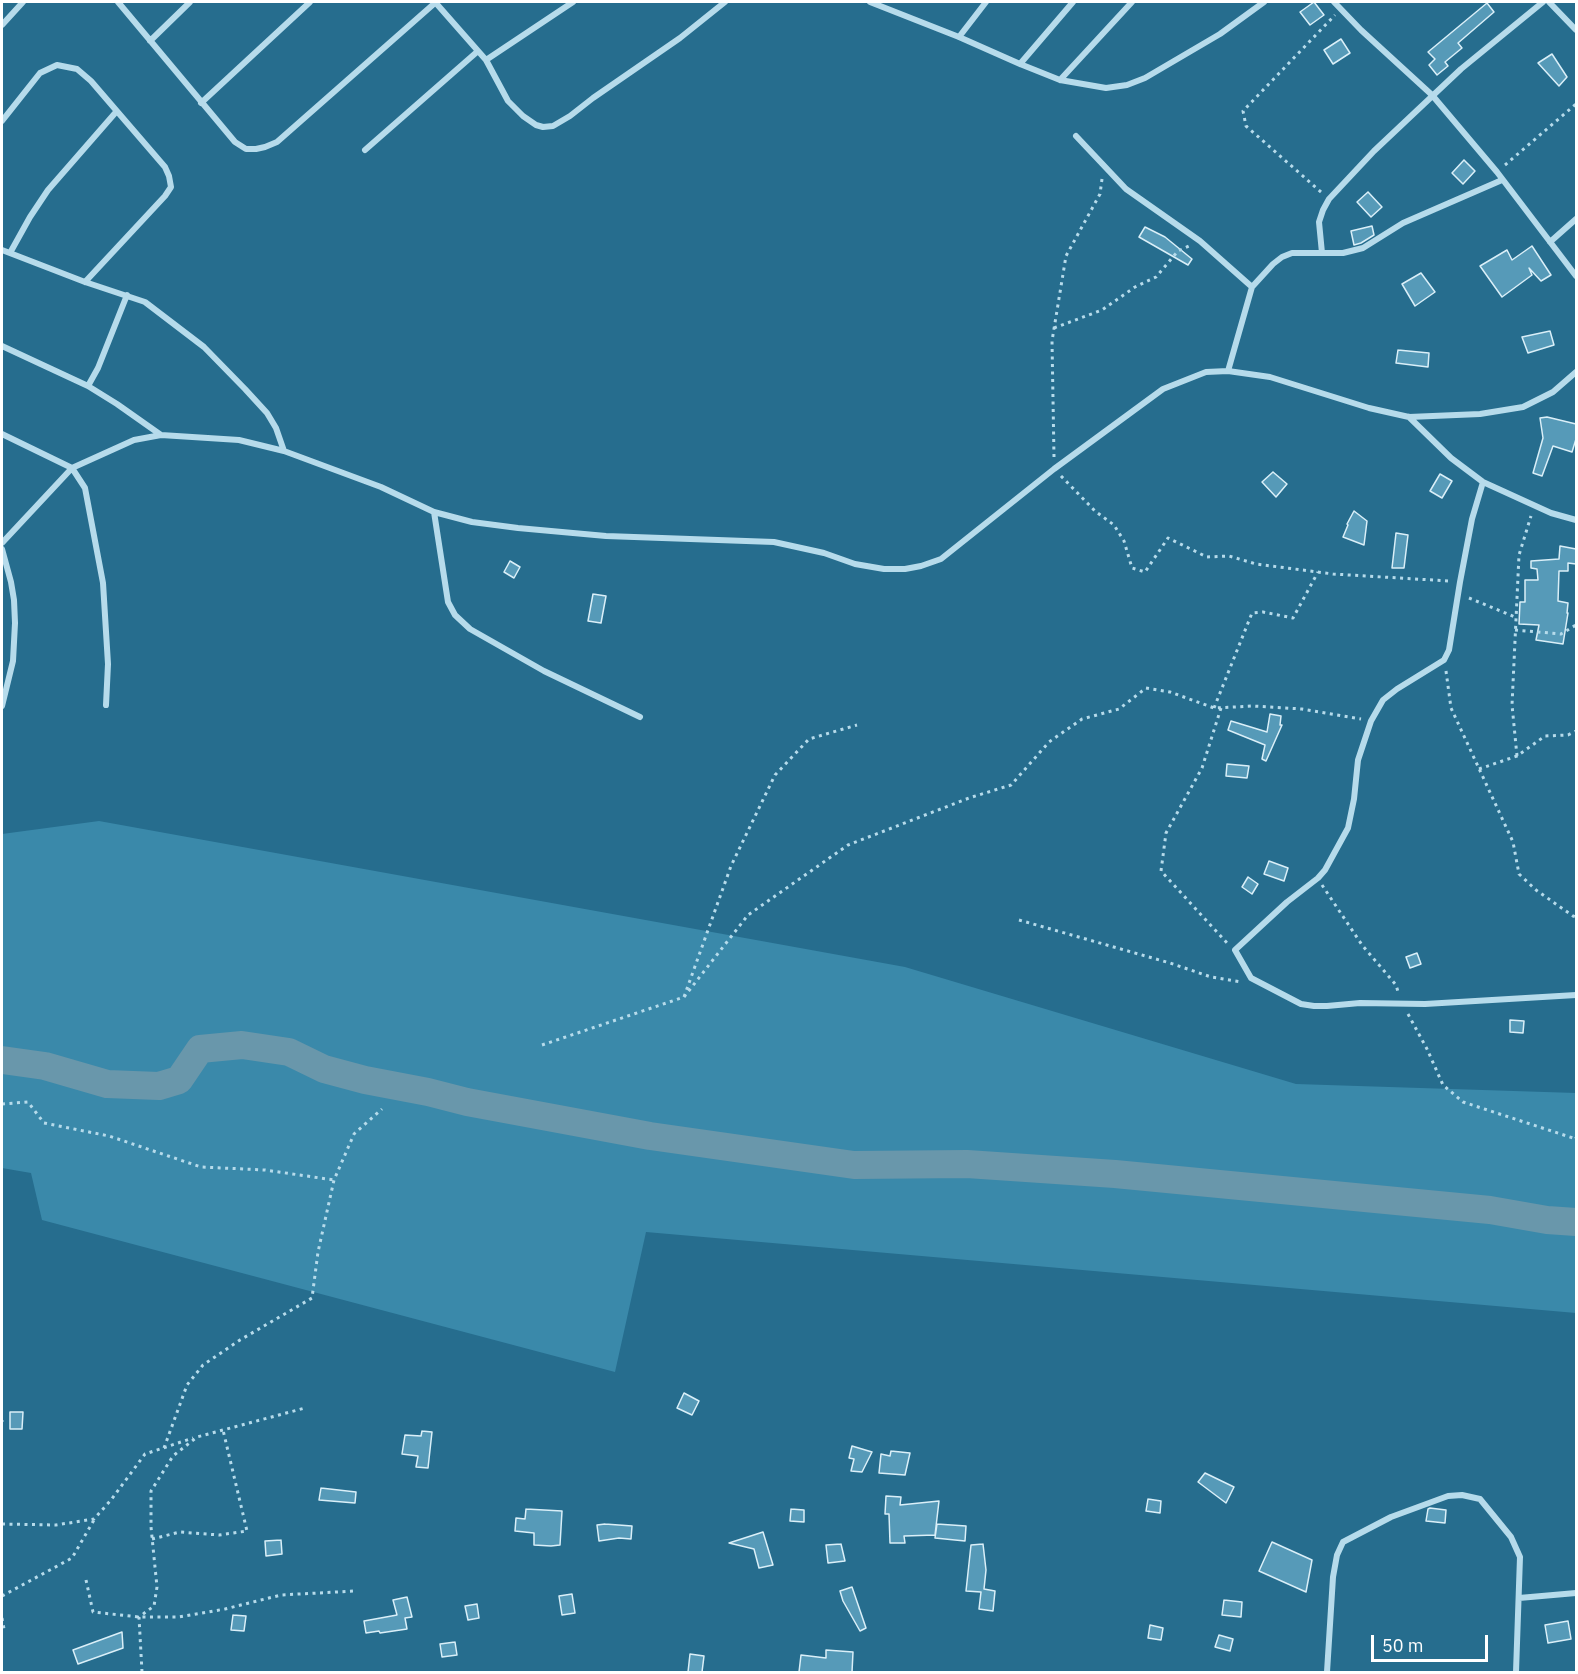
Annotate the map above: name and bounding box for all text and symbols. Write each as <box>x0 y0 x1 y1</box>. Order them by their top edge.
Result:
scale bar <box>1374 1623 1491 1661</box>
text: 50 m <box>1382 1634 1424 1657</box>

